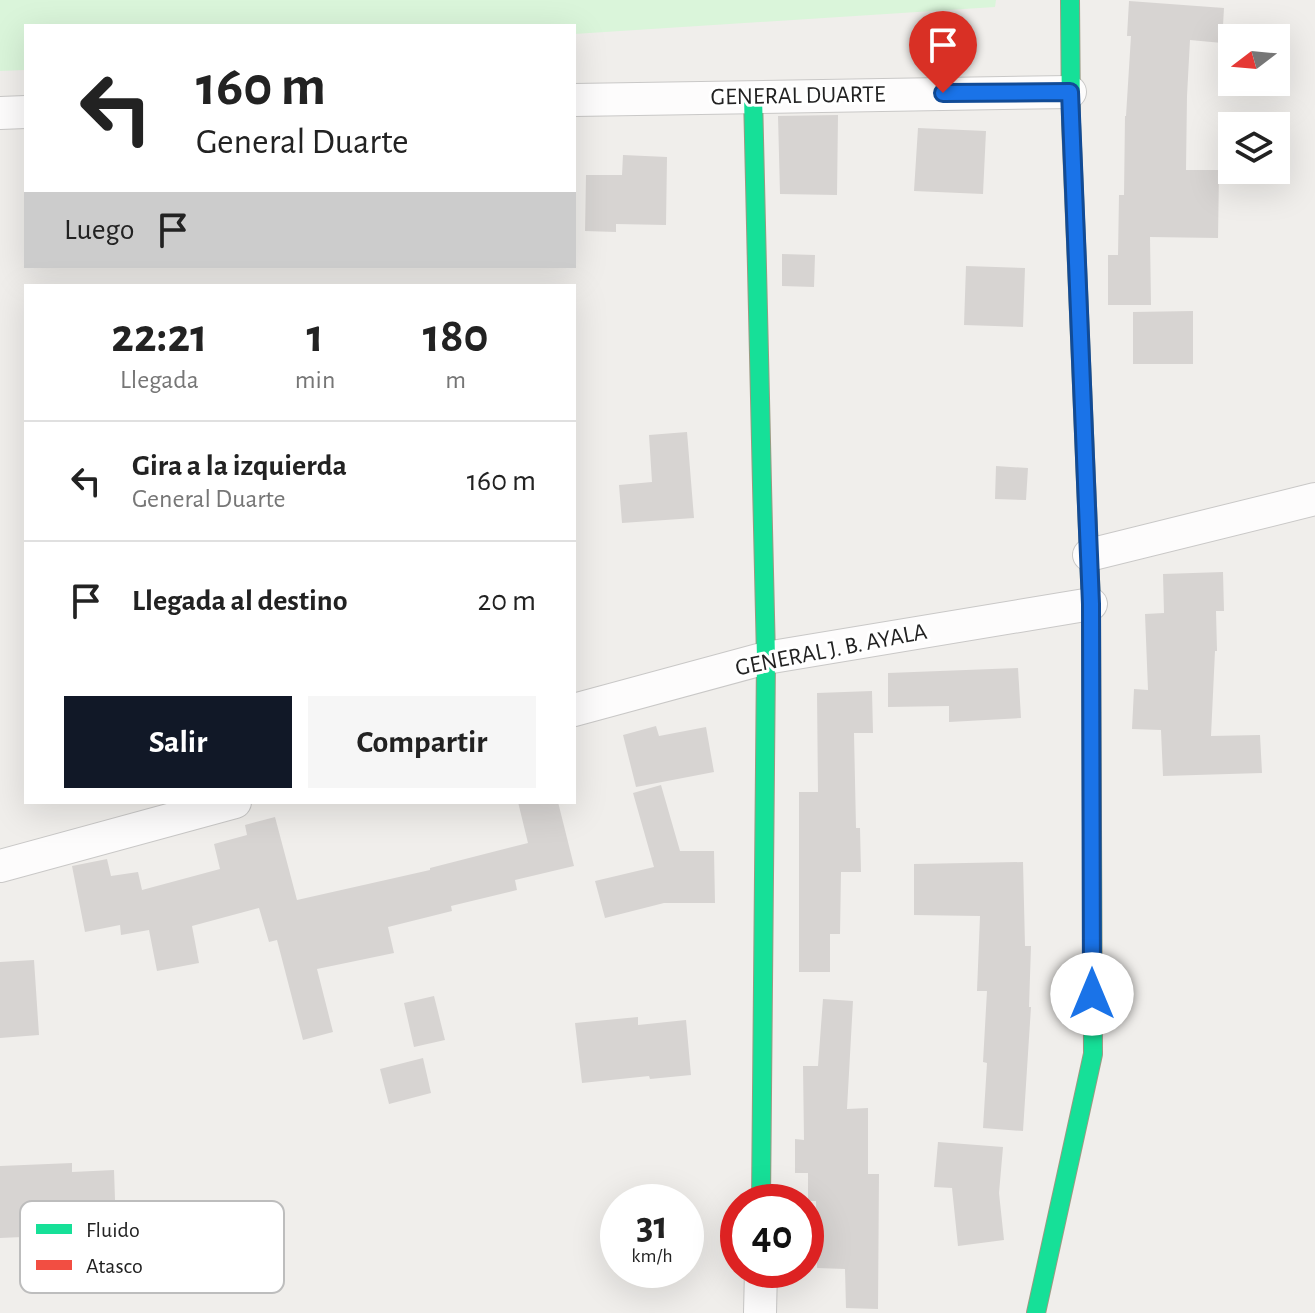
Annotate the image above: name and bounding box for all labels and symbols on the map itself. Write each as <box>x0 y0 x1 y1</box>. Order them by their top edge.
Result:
pin <box>909 11 977 93</box>
north arrow <box>1218 24 1290 96</box>
street label: GENERAL DUARTE <box>710 82 886 110</box>
street label: GENERAL J. B. AYALA <box>733 620 929 680</box>
position arrow <box>1050 952 1134 1036</box>
speed limit sign: 40 <box>720 1184 824 1288</box>
legend <box>20 1201 284 1293</box>
text: Fluido <box>86 1219 140 1241</box>
text: Atasco <box>86 1255 143 1277</box>

